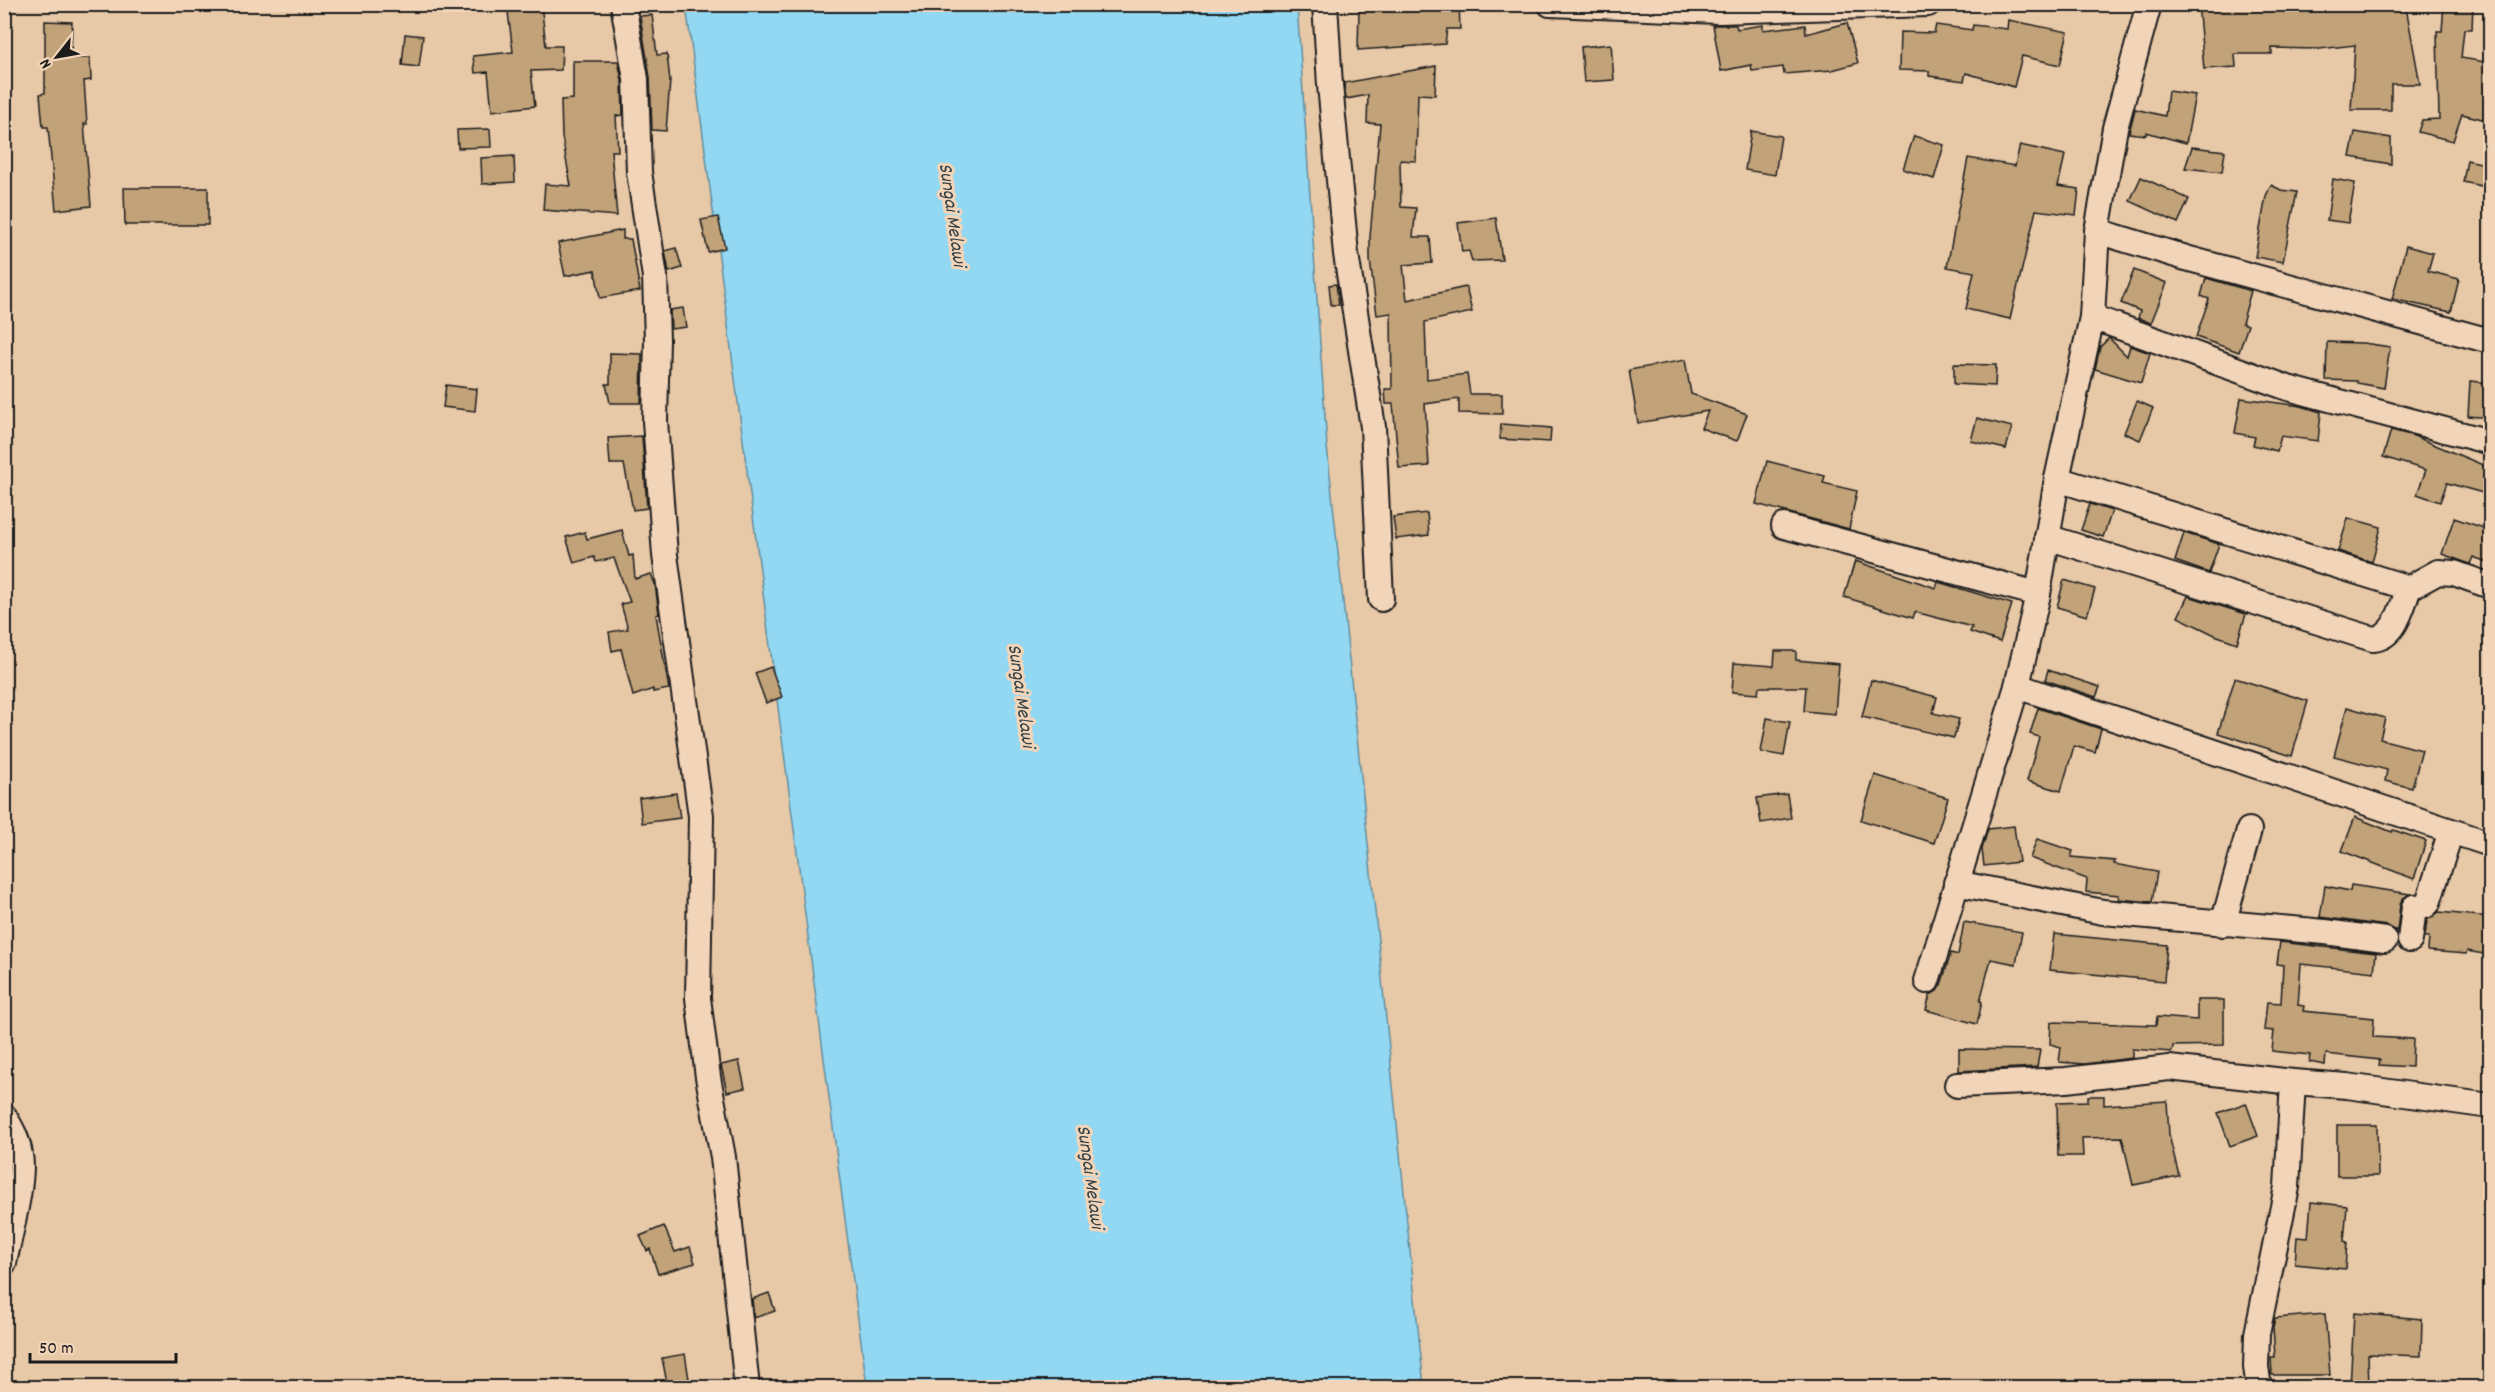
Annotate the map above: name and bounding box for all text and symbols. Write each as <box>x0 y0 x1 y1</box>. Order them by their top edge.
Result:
north arrow <box>27 27 87 87</box>
text: N <box>34 54 58 73</box>
water label: Sungai Melawi <box>930 161 973 272</box>
water label: Sungai Melawi <box>999 642 1042 753</box>
water label: Sungai Melawi <box>1068 1123 1111 1234</box>
scale bar <box>30 1326 176 1364</box>
text: 50 m <box>39 1337 74 1362</box>

